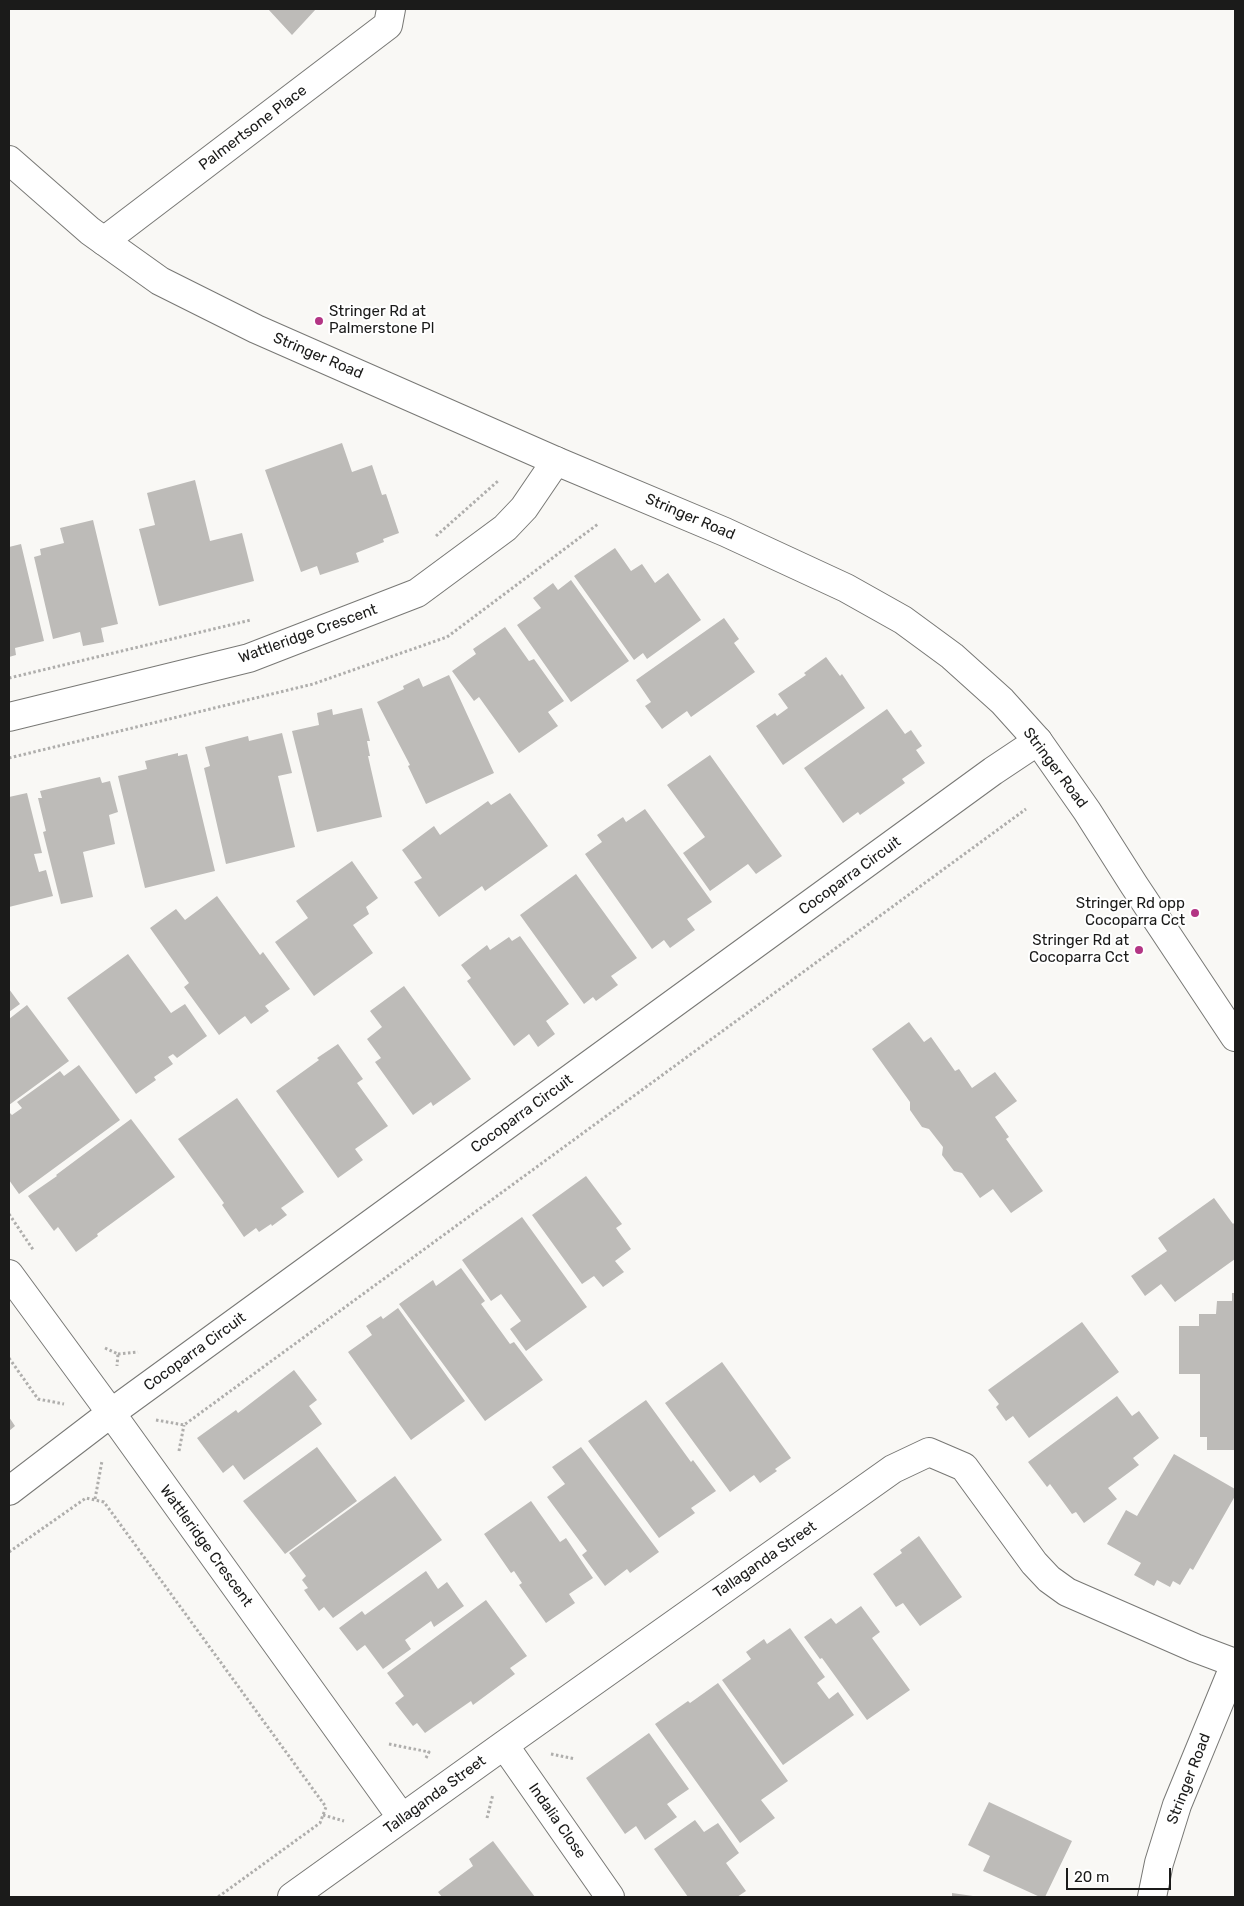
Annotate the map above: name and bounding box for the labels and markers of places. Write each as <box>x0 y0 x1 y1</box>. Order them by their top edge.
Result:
place label: Stringer Rd at Palmerstone Pl <box>329 303 434 338</box>
marker: Stringer Rd at Palmerstone Pl <box>313 315 325 327</box>
place label: Stringer Rd opp Cocoparra Cct <box>1076 895 1185 930</box>
marker: Stringer Rd opp Cocoparra Cct <box>1189 907 1201 919</box>
place label: Stringer Rd at Cocoparra Cct <box>1029 932 1129 967</box>
marker: Stringer Rd at Cocoparra Cct <box>1133 944 1145 956</box>

